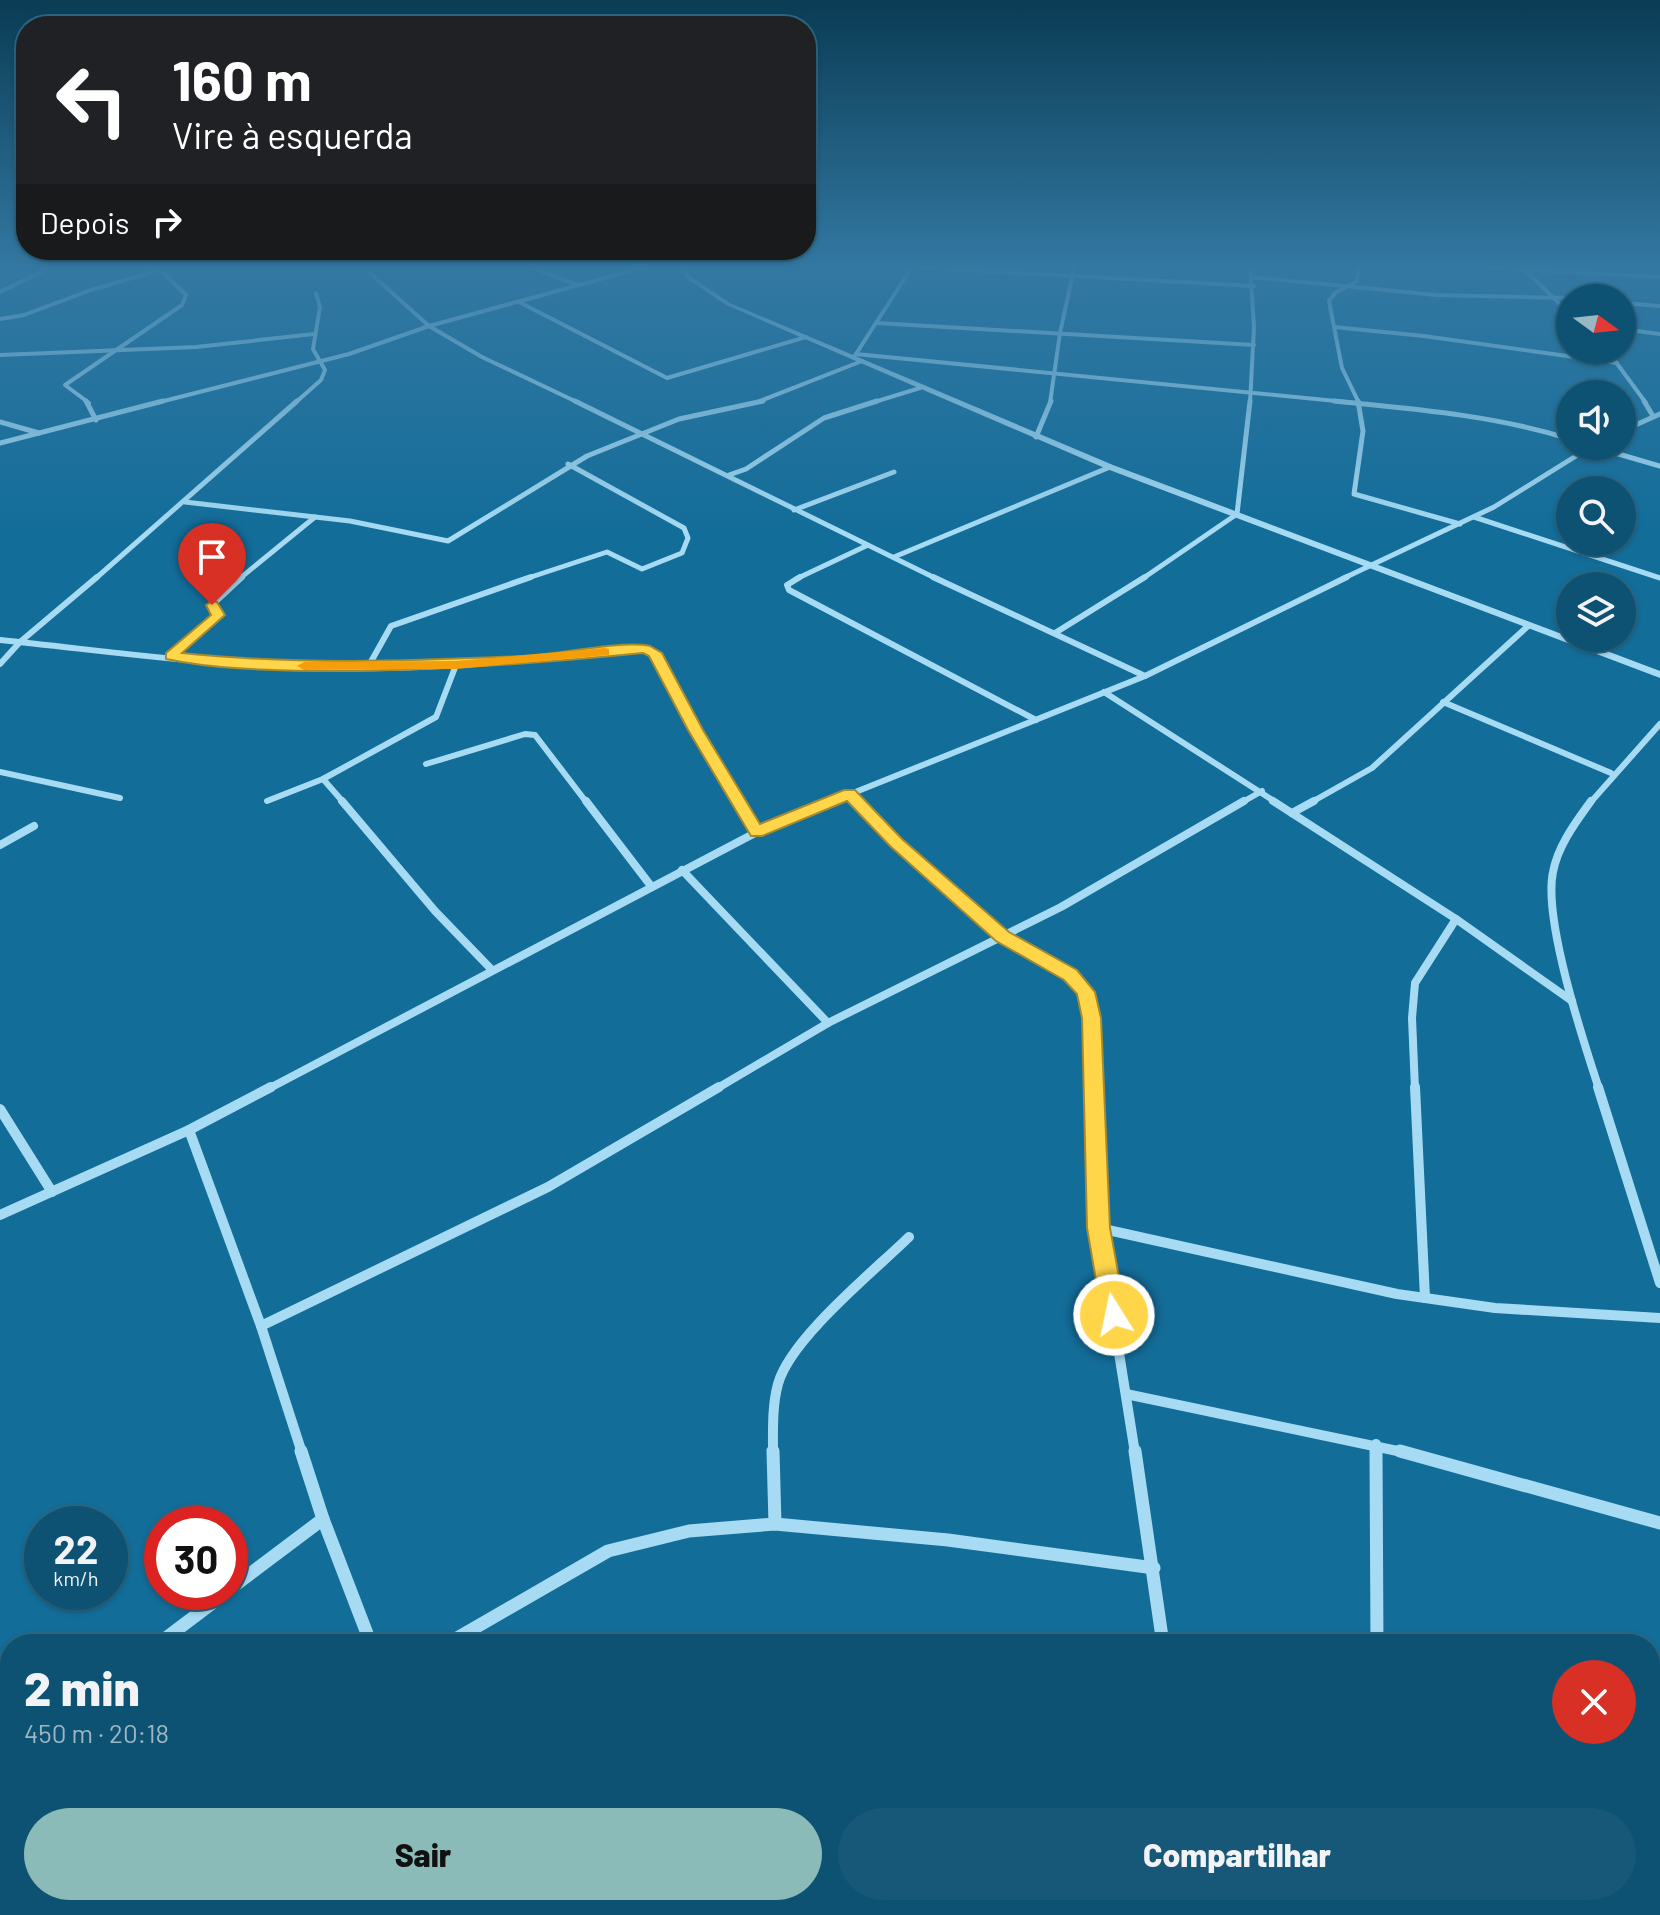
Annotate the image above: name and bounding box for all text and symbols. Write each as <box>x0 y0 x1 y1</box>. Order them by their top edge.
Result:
text: 160 m <box>172 45 312 112</box>
icon: left <box>40 48 144 152</box>
text: Vire à esquerda <box>172 113 413 156</box>
icon: right <box>145 200 189 244</box>
text: Depois <box>40 204 129 240</box>
north arrow <box>1556 284 1636 364</box>
map controls <box>1556 284 1636 652</box>
button: sound <box>1556 380 1636 460</box>
button: search <box>1556 476 1636 556</box>
pin <box>178 523 246 605</box>
icon: arrive <box>190 535 234 579</box>
button: layers <box>1556 572 1636 652</box>
position arrow <box>1072 1273 1156 1357</box>
speed limit sign: 30 <box>144 1506 248 1610</box>
text: 22 <box>54 1524 98 1572</box>
text: km/h <box>53 1566 99 1590</box>
text: 2 min <box>24 1658 140 1716</box>
button: close <box>1552 1660 1636 1744</box>
text: 450 m · 20:18 <box>24 1717 169 1748</box>
button: Sair <box>24 1808 822 1900</box>
button: Compartilhar <box>838 1808 1636 1900</box>

